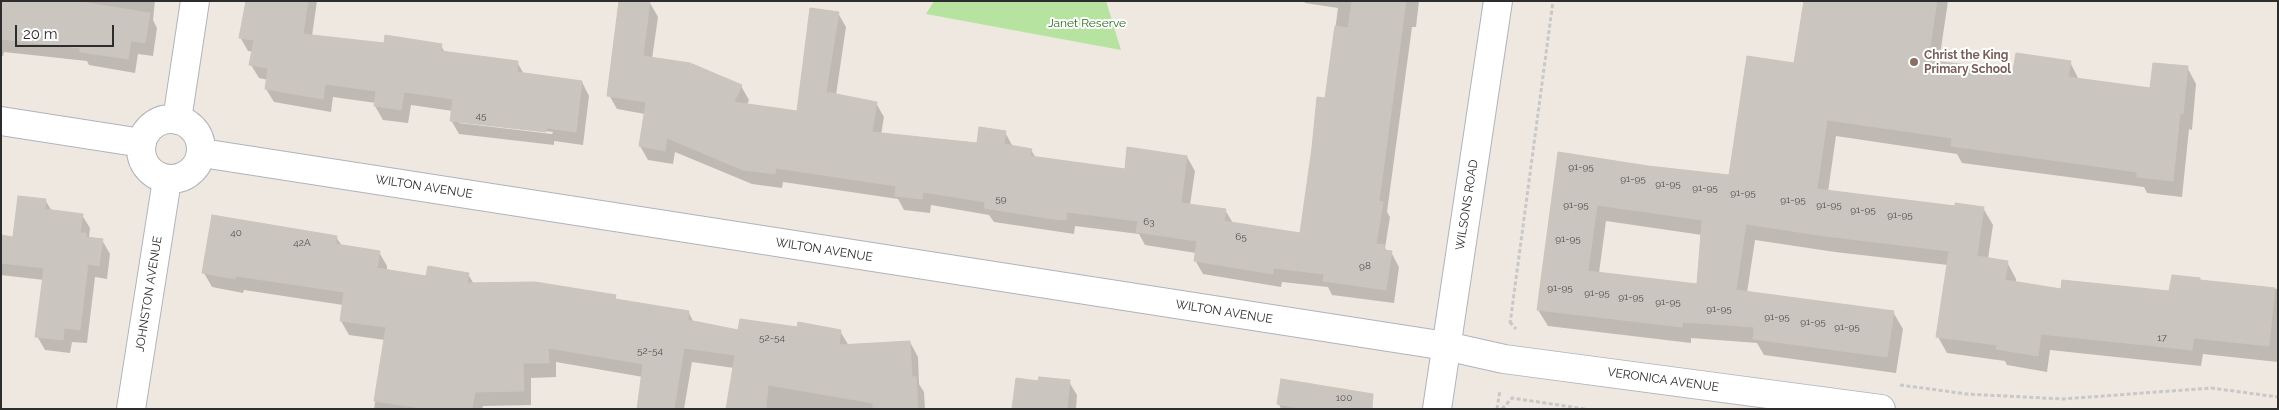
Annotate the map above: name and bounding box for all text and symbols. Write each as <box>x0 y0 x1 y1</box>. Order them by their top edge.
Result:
scale bar <box>18 15 116 47</box>
park label: Janet Reserve <box>1048 16 1126 30</box>
text: 20 m <box>23 25 58 43</box>
place label: Christ the King Primary School <box>1924 48 2011 76</box>
marker: Christ the King Primary School <box>1908 56 1920 68</box>
house number: 45 <box>476 110 486 122</box>
street label: WILSONS ROAD <box>1453 159 1481 251</box>
house number: 91-95 <box>1568 161 1594 173</box>
street label: WILTON AVENUE <box>374 172 474 202</box>
house number: 91-95 <box>1620 173 1646 185</box>
house number: 91-95 <box>1655 178 1681 190</box>
house number: 91-95 <box>1692 182 1718 194</box>
house number: 91-95 <box>1730 187 1756 199</box>
house number: 59 <box>995 193 1007 205</box>
house number: 91-95 <box>1780 194 1806 206</box>
house number: 91-95 <box>1563 199 1589 211</box>
house number: 91-95 <box>1816 199 1842 211</box>
house number: 91-95 <box>1850 204 1876 216</box>
house number: 91-95 <box>1887 209 1913 221</box>
house number: 63 <box>1143 216 1155 228</box>
house number: 40 <box>230 227 242 239</box>
house number: 65 <box>1235 231 1247 243</box>
house number: 91-95 <box>1555 233 1581 245</box>
street label: JOHNSTON AVENUE <box>133 235 165 353</box>
street label: WILTON AVENUE <box>774 235 874 265</box>
house number: 42A <box>293 237 311 249</box>
house number: 98 <box>1359 260 1371 272</box>
house number: 91-95 <box>1547 282 1573 294</box>
house number: 91-95 <box>1584 287 1610 299</box>
house number: 91-95 <box>1618 291 1644 303</box>
house number: 91-95 <box>1655 296 1681 308</box>
street label: WILTON AVENUE <box>1174 297 1274 327</box>
house number: 91-95 <box>1706 303 1732 315</box>
house number: 91-95 <box>1764 311 1790 323</box>
house number: 91-95 <box>1800 316 1826 328</box>
house number: 91-95 <box>1834 321 1860 333</box>
house number: 52-54 <box>759 332 785 344</box>
house number: 17 <box>2157 332 2167 344</box>
house number: 52-54 <box>637 345 663 357</box>
street label: VERONICA AVENUE <box>1606 365 1720 395</box>
house number: 100 <box>1336 392 1352 404</box>

